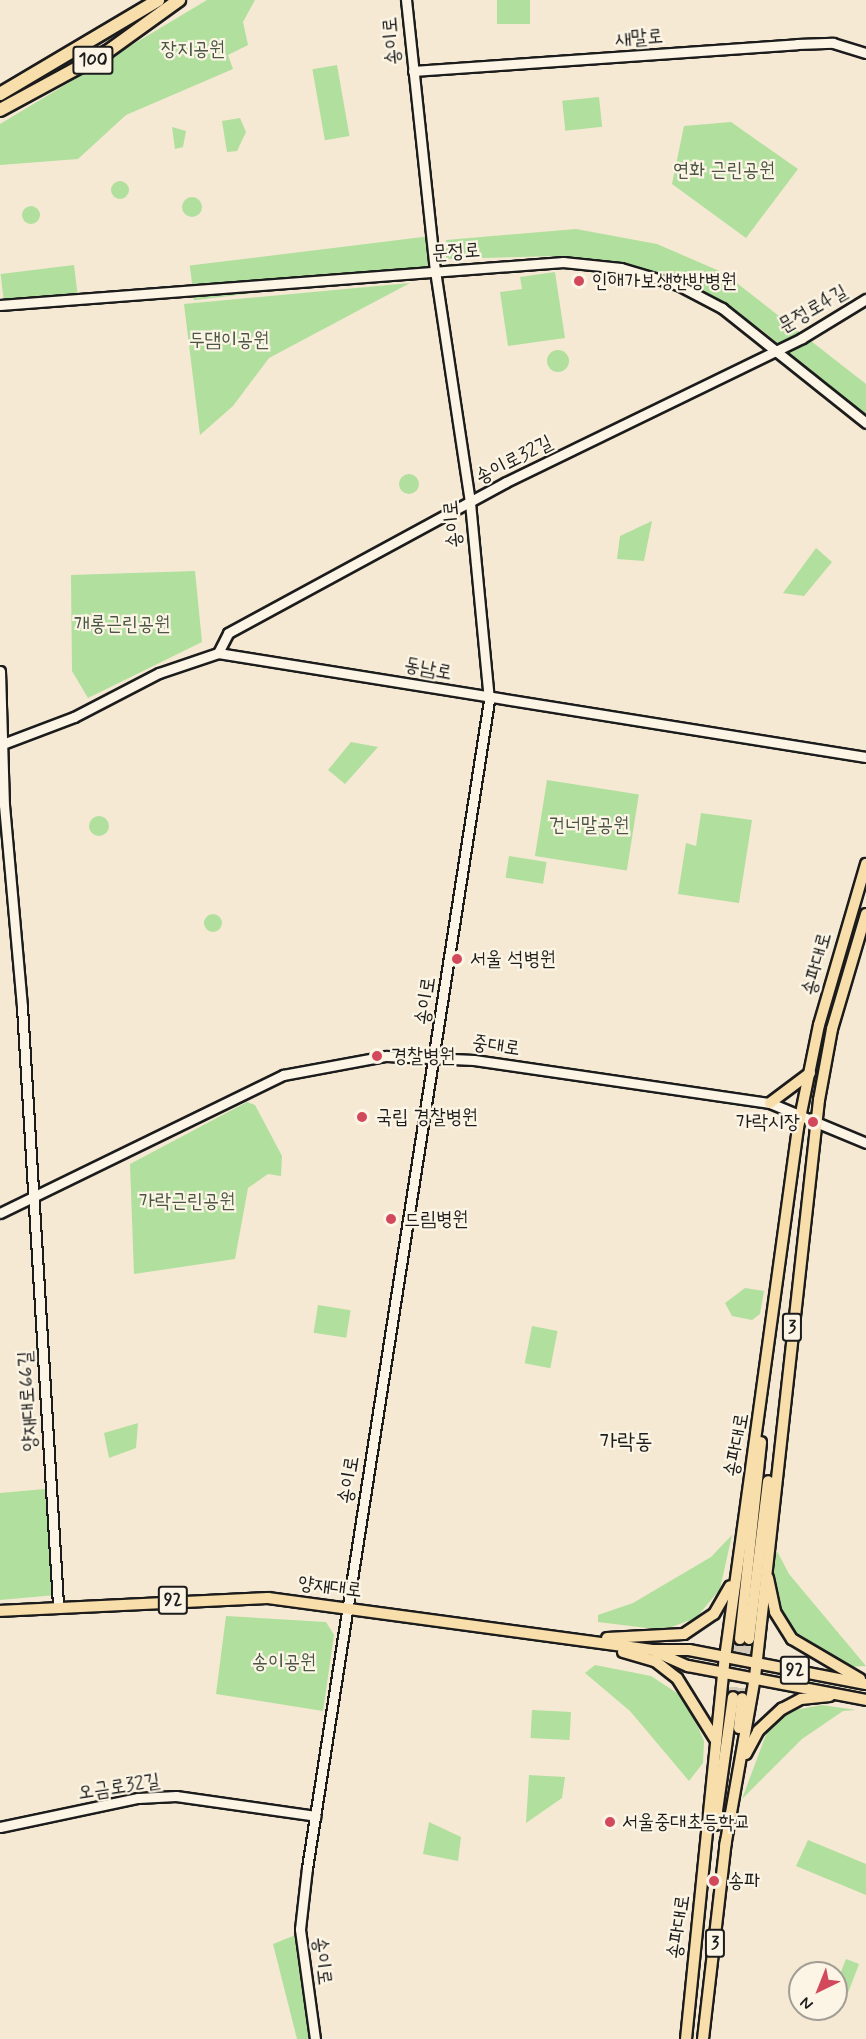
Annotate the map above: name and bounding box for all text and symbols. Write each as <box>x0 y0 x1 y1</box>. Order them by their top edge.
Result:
street label: 송이로 <box>378 16 406 66</box>
street label: 새말로 <box>614 24 664 52</box>
park label: 장지공원 <box>161 37 225 61</box>
road number: 100 <box>72 45 114 75</box>
park label: 연화 근린공원 <box>673 158 775 182</box>
street label: 문정로 <box>431 238 481 266</box>
place label: 인애가보생한방병원 <box>592 269 737 293</box>
marker: 인애가보생한방병원 <box>570 272 588 290</box>
street label: 문정로4길 <box>774 280 852 338</box>
park label: 두댐이공원 <box>189 328 269 352</box>
street label: 송이로32길 <box>471 430 557 490</box>
street label: 송이로 <box>439 499 467 549</box>
park label: 개롱근린공원 <box>74 612 170 636</box>
street label: 동남로 <box>402 653 454 685</box>
park label: 건너말공원 <box>549 813 629 837</box>
street label: 송파대로 <box>797 930 837 998</box>
place label: 서울 석병원 <box>470 947 556 971</box>
marker: 서울 석병원 <box>448 950 466 968</box>
street label: 송이로 <box>411 975 441 1027</box>
street label: 중대로 <box>470 1031 522 1061</box>
place label: 경찰병원 <box>391 1044 455 1068</box>
marker: 경찰병원 <box>368 1047 386 1065</box>
place label: 국립 경찰병원 <box>376 1105 478 1129</box>
marker: 국립 경찰병원 <box>353 1108 371 1126</box>
place label: 가락시장 <box>736 1110 800 1134</box>
marker: 가락시장 <box>804 1113 822 1131</box>
park label: 가락근린공원 <box>139 1189 235 1213</box>
place label: 드림병원 <box>404 1207 468 1231</box>
marker: 드림병원 <box>382 1210 400 1228</box>
road number: 3 <box>782 1312 802 1342</box>
street label: 양재대로66길 <box>13 1350 43 1452</box>
street label: 송파대로 <box>720 1411 754 1479</box>
district label: 가락동 <box>599 1430 653 1456</box>
street label: 송이로 <box>333 1454 365 1506</box>
street label: 양재대로 <box>297 1571 363 1603</box>
road number: 92 <box>156 1585 190 1615</box>
park label: 송이공원 <box>252 1650 316 1674</box>
road number: 92 <box>778 1655 812 1685</box>
street label: 오금로32길 <box>76 1769 162 1805</box>
place label: 서울중대초등학교 <box>622 1810 751 1834</box>
marker: 서울중대초등학교 <box>603 1815 617 1829</box>
place label: 송파 <box>728 1869 760 1893</box>
marker: 송파 <box>705 1872 723 1890</box>
street label: 송파대로 <box>663 1893 695 1961</box>
road number: 3 <box>704 1928 726 1958</box>
street label: 송이로 <box>307 1936 337 1986</box>
north arrow <box>788 1961 848 2021</box>
text: N <box>796 1992 818 2014</box>

